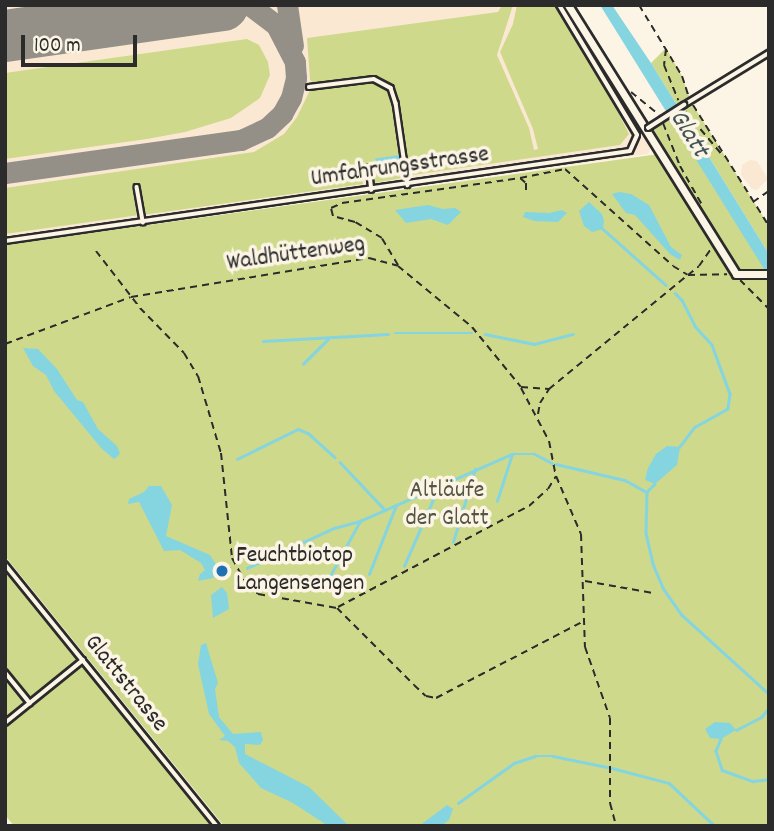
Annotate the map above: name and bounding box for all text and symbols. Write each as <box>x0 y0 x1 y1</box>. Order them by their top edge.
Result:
scale bar <box>24 21 140 65</box>
text: 100 m <box>34 32 81 62</box>
water label: Glatt <box>661 104 715 164</box>
street label: Umfahrungsstrasse <box>309 141 491 195</box>
street label: Waldhüttenweg <box>225 231 367 279</box>
park label: Altläufe der Glatt <box>405 478 489 534</box>
place label: Feuchtbiotop Langensengen <box>236 543 364 599</box>
marker: Feuchtbiotop Langensengen <box>214 563 230 579</box>
street label: Glattstrasse <box>77 630 173 738</box>

